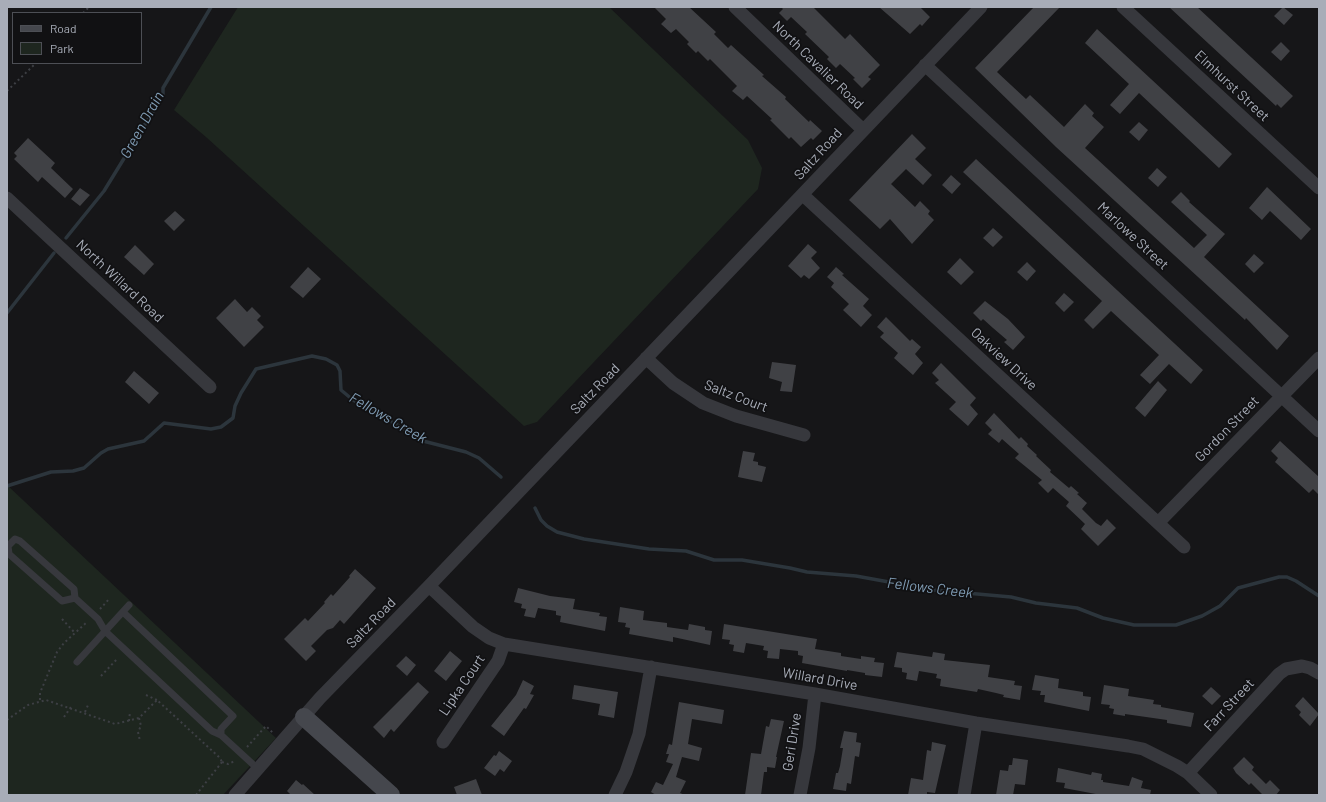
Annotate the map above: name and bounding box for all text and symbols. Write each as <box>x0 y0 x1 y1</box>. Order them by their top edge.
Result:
legend <box>12 12 142 64</box>
street label: North Cavalier Road <box>769 17 867 113</box>
text: Road <box>50 21 77 35</box>
text: Park <box>50 41 74 55</box>
street label: Elmhurst Street <box>1191 47 1273 125</box>
water label: Green Drain <box>116 88 168 162</box>
street label: Saltz Road <box>790 125 846 183</box>
street label: Marlowe Street <box>1094 199 1172 273</box>
street label: North Willard Road <box>73 236 167 326</box>
street label: Oakview Drive <box>967 324 1041 394</box>
street label: Saltz Road <box>567 360 623 418</box>
street label: Saltz Court <box>702 376 770 416</box>
water label: Fellows Creek <box>346 389 430 447</box>
street label: Gordon Street <box>1191 393 1263 465</box>
water label: Fellows Creek <box>886 574 974 602</box>
street label: Saltz Road <box>343 594 399 652</box>
street label: Lipka Court <box>435 651 489 719</box>
street label: Willard Drive <box>781 664 859 694</box>
street label: Farr Street <box>1200 675 1258 735</box>
street label: Geri Drive <box>779 712 805 772</box>

